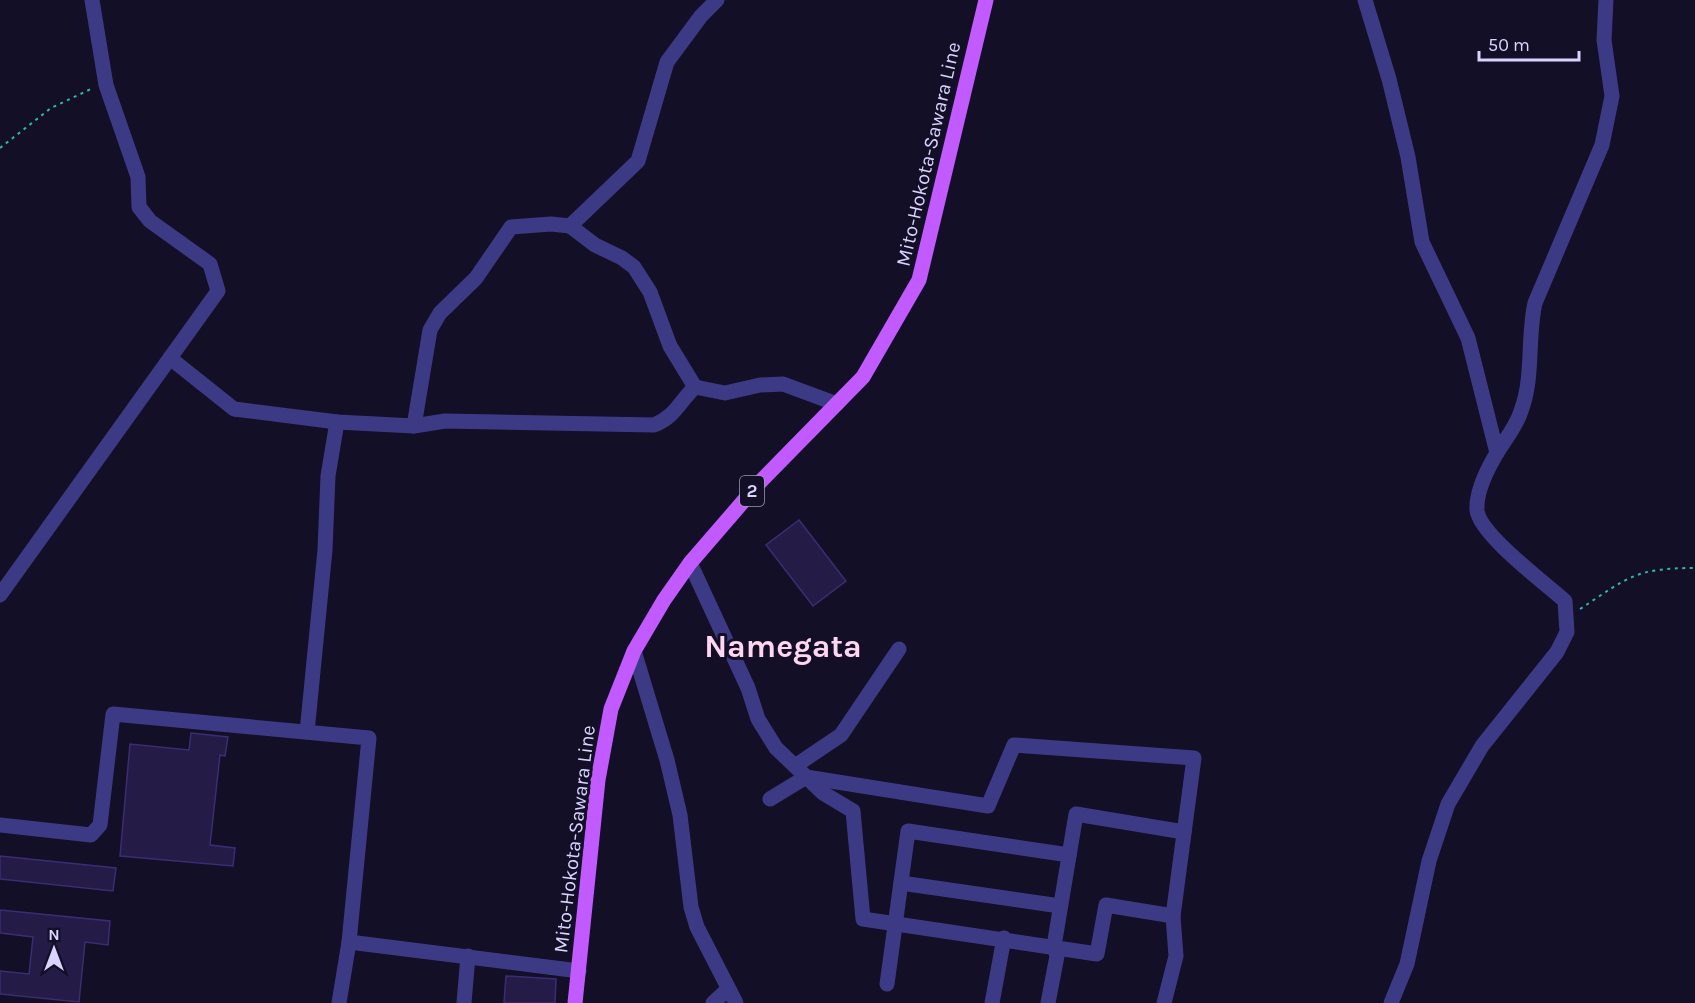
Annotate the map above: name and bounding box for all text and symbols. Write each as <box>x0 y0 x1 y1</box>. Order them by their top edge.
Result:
scale bar <box>1479 24 1580 62</box>
text: 50 m <box>1488 34 1530 56</box>
street label: Mito-Hokota-Sawara Line <box>891 40 966 269</box>
road number: 2 <box>740 476 764 506</box>
district label: Namegata <box>704 628 862 665</box>
street label: Mito-Hokota-Sawara Line <box>549 724 600 954</box>
north arrow <box>24 919 84 979</box>
text: N <box>48 925 60 944</box>

